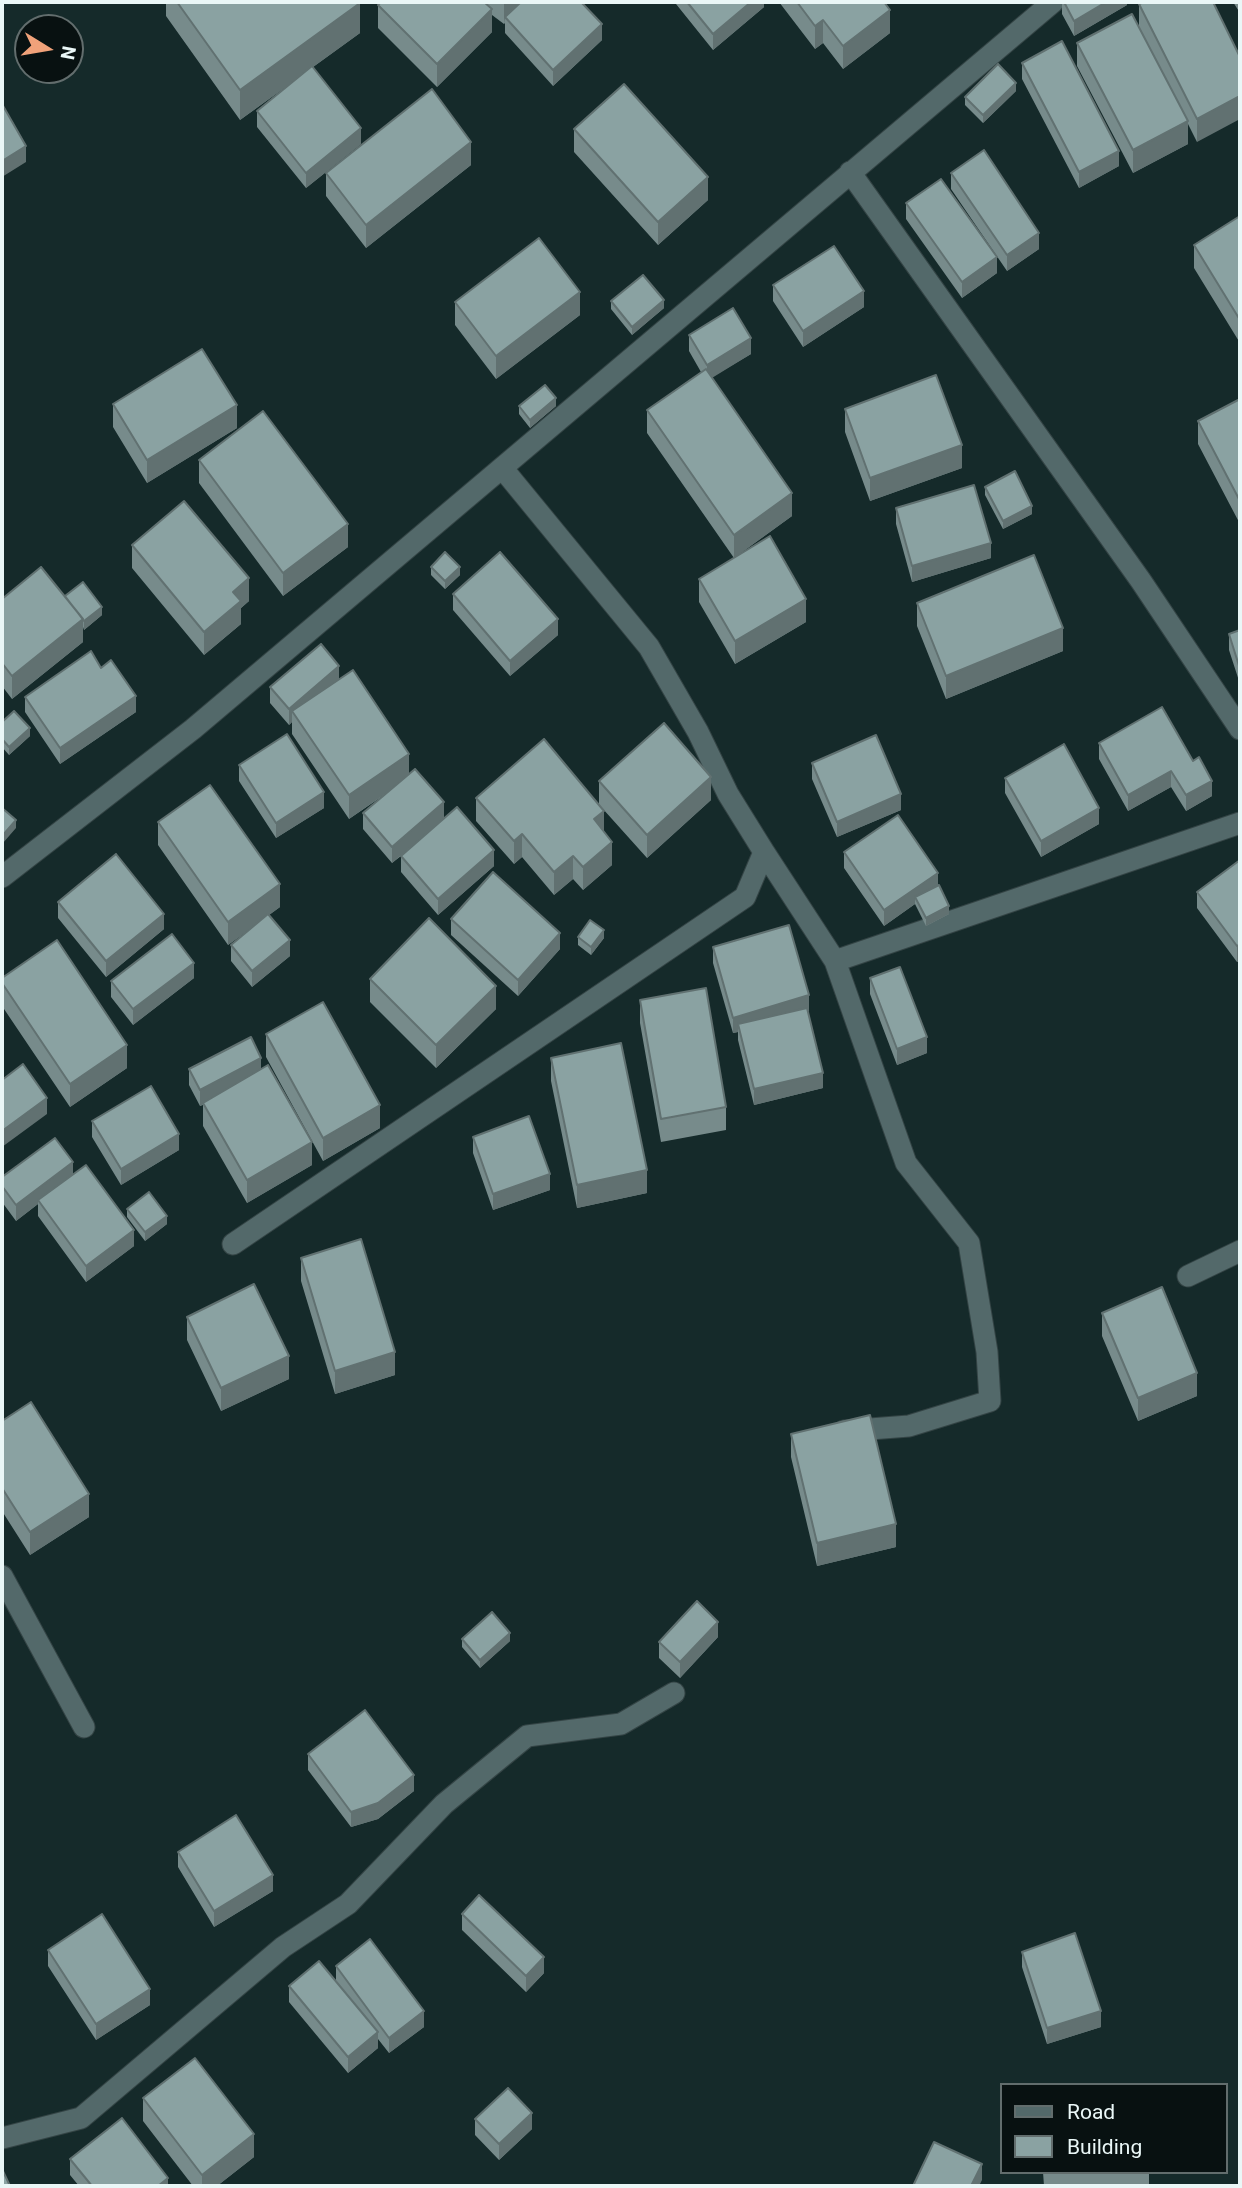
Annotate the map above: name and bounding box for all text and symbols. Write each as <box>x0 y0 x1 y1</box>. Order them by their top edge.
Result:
north arrow <box>14 14 84 84</box>
text: N <box>56 44 81 61</box>
legend <box>1000 2083 1228 2174</box>
text: Road <box>1067 2100 1115 2124</box>
text: Building <box>1067 2135 1142 2159</box>

